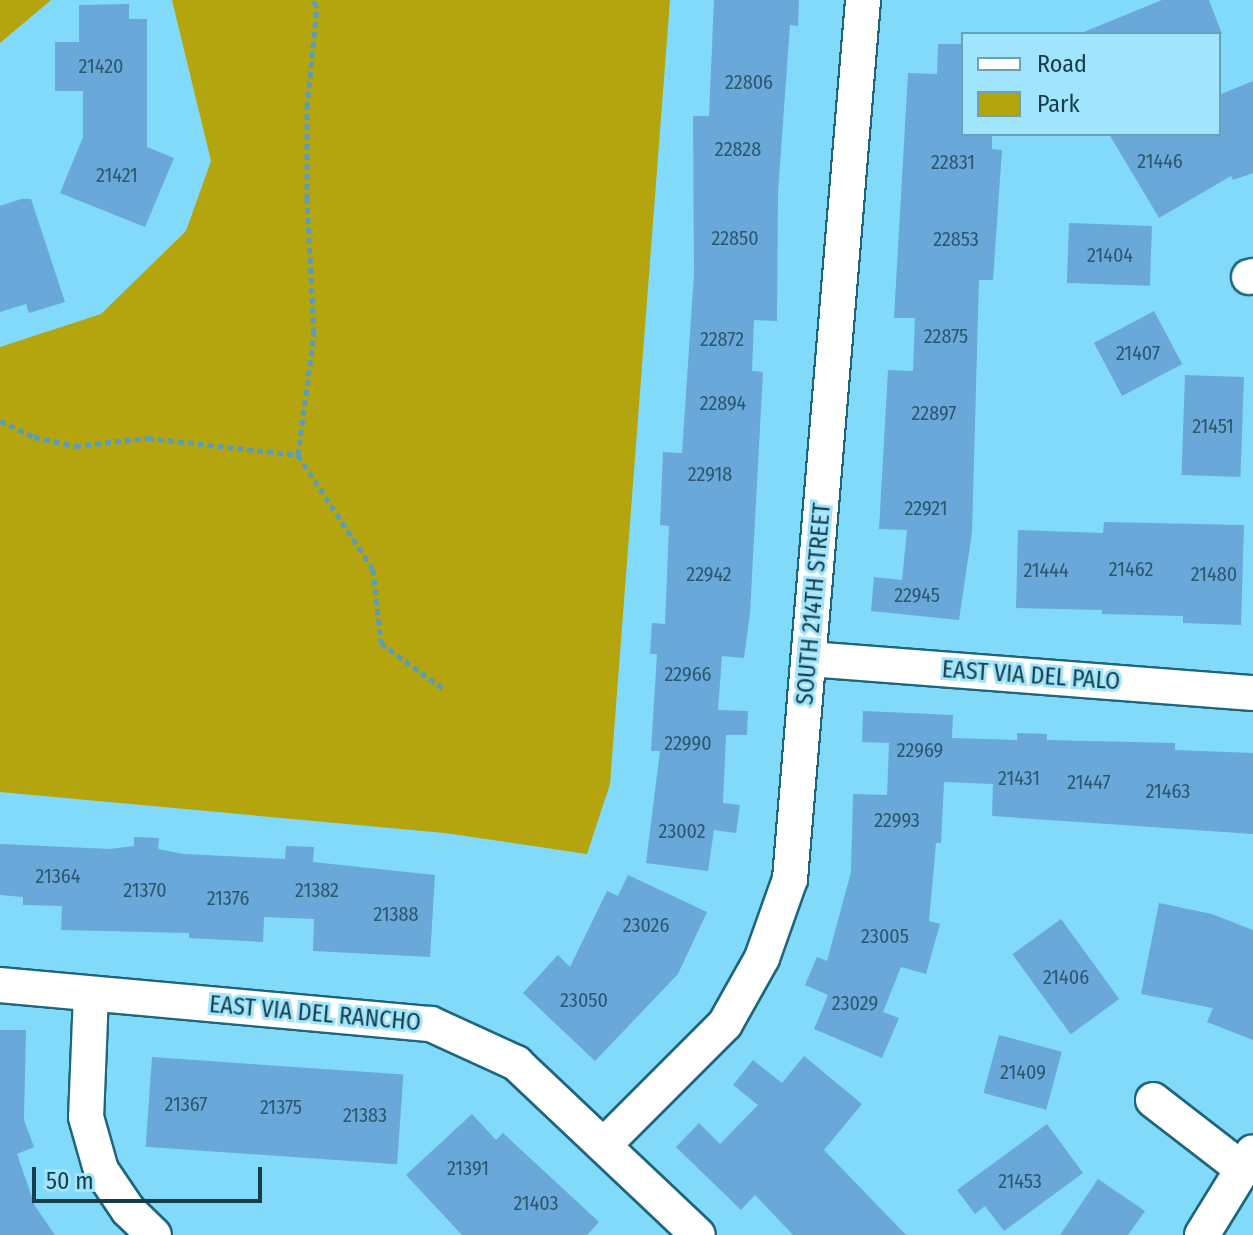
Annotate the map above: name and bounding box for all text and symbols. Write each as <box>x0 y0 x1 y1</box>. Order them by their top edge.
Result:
legend <box>961 32 1221 136</box>
text: Road <box>1037 50 1087 78</box>
house number: 21420 <box>79 54 123 78</box>
house number: 22806 <box>725 70 773 94</box>
text: Park <box>1037 90 1080 118</box>
house number: 22828 <box>715 137 761 161</box>
house number: 21446 <box>1137 149 1183 173</box>
house number: 22831 <box>931 150 975 174</box>
house number: 21421 <box>96 163 138 187</box>
house number: 22850 <box>711 226 759 250</box>
house number: 22853 <box>933 227 979 251</box>
house number: 21404 <box>1087 243 1133 267</box>
house number: 22875 <box>924 324 968 348</box>
house number: 22872 <box>700 327 744 351</box>
house number: 21407 <box>1116 341 1160 365</box>
house number: 22894 <box>700 391 746 415</box>
house number: 22897 <box>912 401 956 425</box>
house number: 21451 <box>1192 414 1234 438</box>
house number: 22918 <box>688 462 732 486</box>
house number: 22921 <box>904 496 948 520</box>
street label: SOUTH 214TH STREET <box>791 502 837 706</box>
house number: 21462 <box>1109 557 1153 581</box>
house number: 21444 <box>1023 558 1069 582</box>
house number: 22942 <box>686 562 732 586</box>
house number: 21480 <box>1191 562 1237 586</box>
house number: 22945 <box>894 583 940 607</box>
street label: EAST VIA DEL PALO <box>941 655 1121 697</box>
house number: 22966 <box>664 662 712 686</box>
house number: 22990 <box>664 731 712 755</box>
house number: 22969 <box>897 738 943 762</box>
house number: 21431 <box>998 766 1040 790</box>
house number: 21447 <box>1067 770 1111 794</box>
house number: 21463 <box>1146 779 1190 803</box>
house number: 22993 <box>874 808 920 832</box>
house number: 23002 <box>658 819 706 843</box>
house number: 21364 <box>36 864 80 888</box>
house number: 21370 <box>123 878 167 902</box>
house number: 21382 <box>295 878 339 902</box>
house number: 21376 <box>207 886 249 910</box>
house number: 21388 <box>373 902 419 926</box>
house number: 23026 <box>623 913 669 937</box>
house number: 23005 <box>861 924 909 948</box>
house number: 21406 <box>1043 965 1089 989</box>
house number: 23050 <box>560 988 608 1012</box>
street label: EAST VIA DEL RANCHO <box>208 990 422 1038</box>
house number: 23029 <box>832 991 878 1015</box>
house number: 21409 <box>1000 1060 1046 1084</box>
house number: 21367 <box>165 1092 207 1116</box>
house number: 21375 <box>260 1095 302 1119</box>
house number: 21383 <box>343 1103 387 1127</box>
scale bar <box>36 1151 266 1201</box>
house number: 21391 <box>447 1156 489 1180</box>
text: 50 m <box>46 1167 94 1195</box>
house number: 21453 <box>998 1169 1042 1193</box>
house number: 21403 <box>513 1191 559 1215</box>

